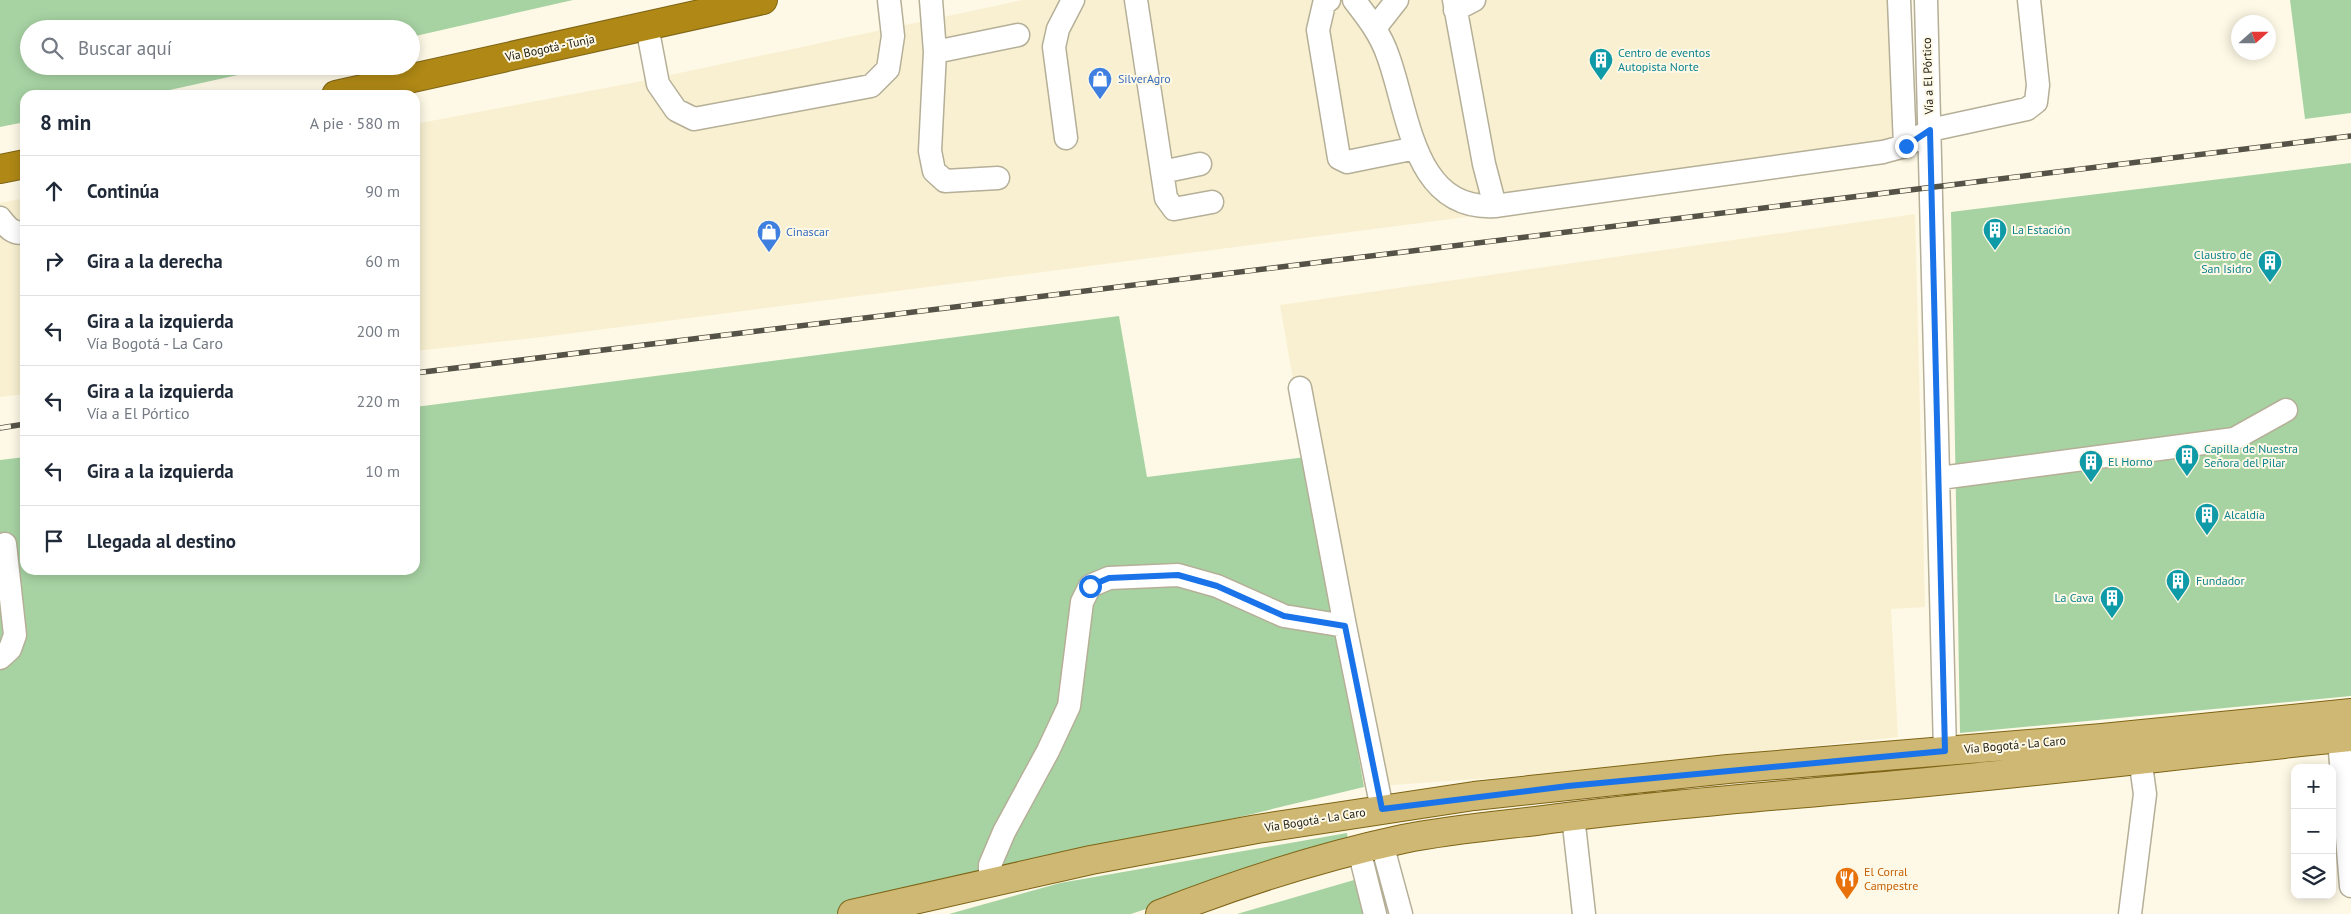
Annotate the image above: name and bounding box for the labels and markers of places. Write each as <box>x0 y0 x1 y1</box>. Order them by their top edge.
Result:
place label: Centro de eventos Autopista Norte <box>1618 45 1710 74</box>
building icon: Centro de eventos Autopista Norte <box>1588 47 1614 81</box>
shop icon: SilverAgro <box>1087 66 1113 100</box>
place label: SilverAgro <box>1118 71 1171 86</box>
building icon: La Estación <box>1982 217 2008 251</box>
shop icon: Cinascar <box>756 219 782 253</box>
place label: La Estación <box>2012 222 2070 237</box>
place label: Cinascar <box>786 224 829 239</box>
place label: Claustro de San Isidro <box>2194 247 2252 276</box>
building icon: Claustro de San Isidro <box>2257 249 2283 283</box>
place label: Capilla de Nuestra Señora del Pilar <box>2204 441 2298 470</box>
building icon: Capilla de Nuestra Señora del Pilar <box>2174 443 2200 477</box>
building icon: El Horno <box>2078 449 2104 483</box>
place label: El Horno <box>2108 454 2153 469</box>
building icon: Alcaldía <box>2194 502 2220 536</box>
place label: Alcaldía <box>2224 507 2265 522</box>
building icon: Fundador <box>2165 568 2191 602</box>
place label: Fundador <box>2196 573 2245 588</box>
building icon: La Cava <box>2099 585 2125 619</box>
place label: La Cava <box>2055 590 2094 605</box>
place label: El Corral Campestre <box>1864 864 1918 893</box>
restaurant icon: El Corral Campestre <box>1834 866 1860 900</box>

